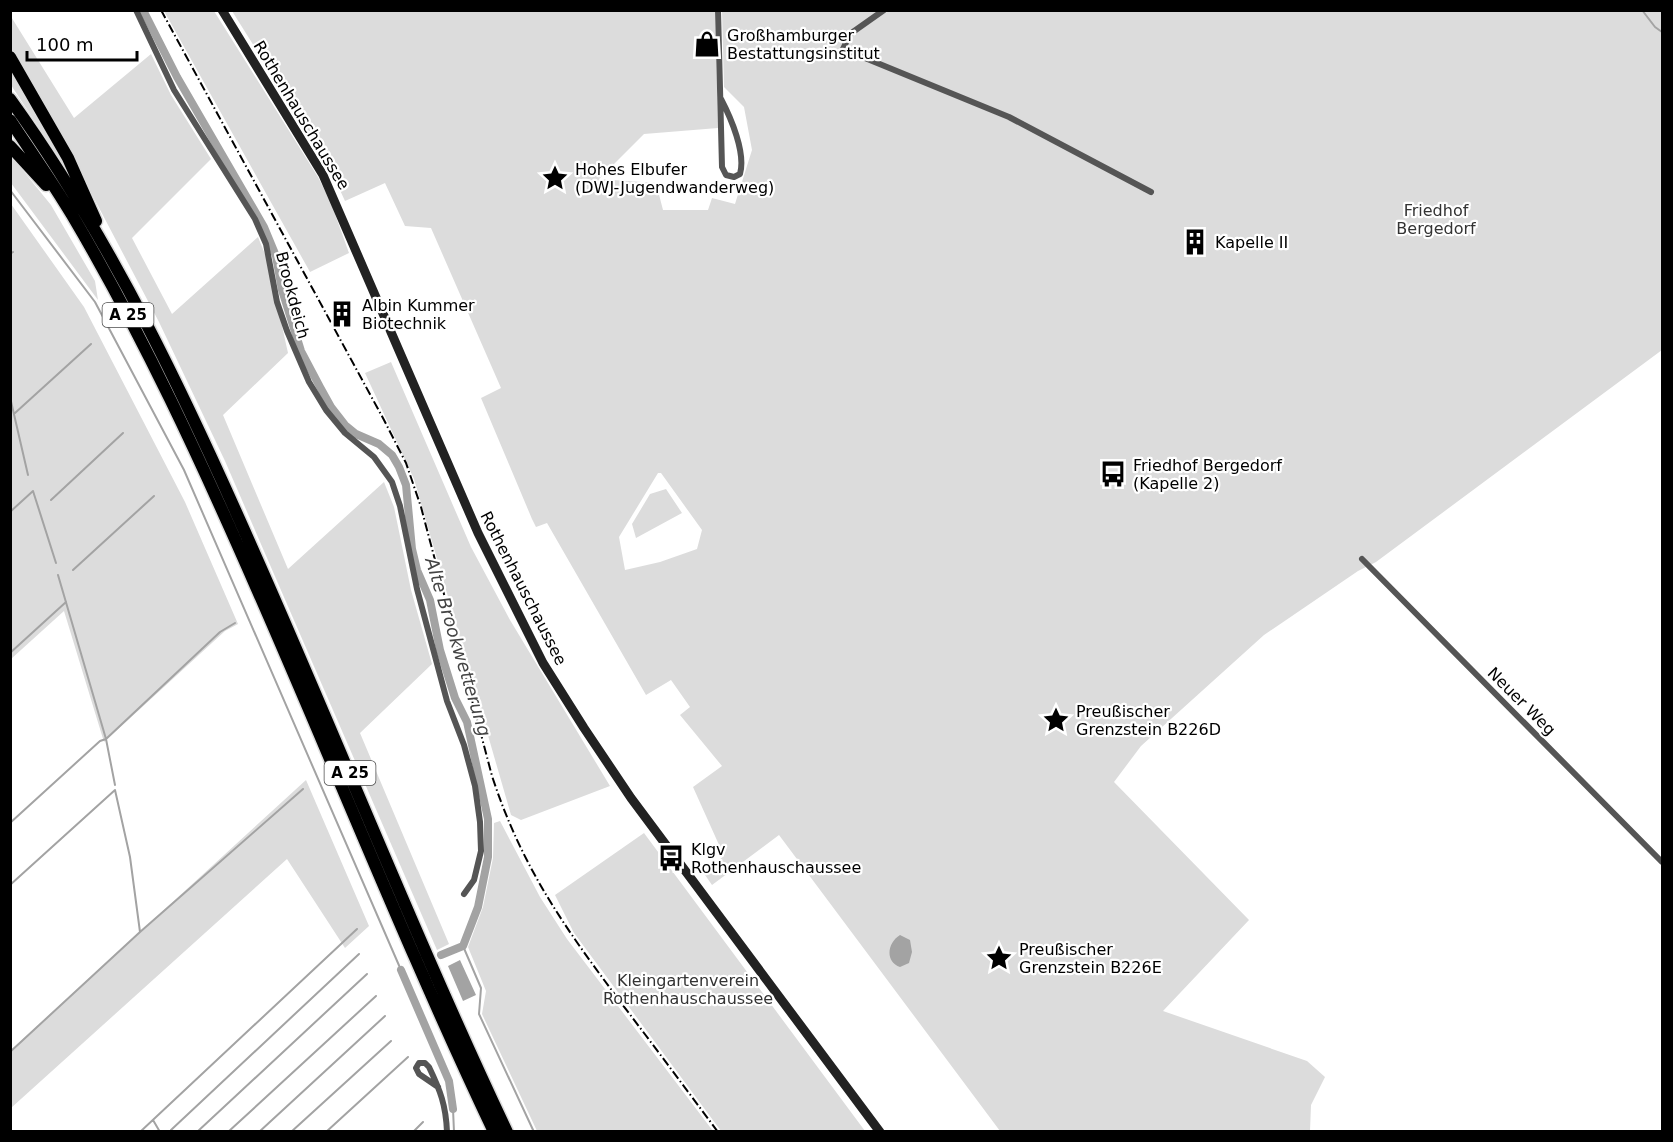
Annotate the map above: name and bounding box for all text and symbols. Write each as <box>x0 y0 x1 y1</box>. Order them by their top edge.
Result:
scale bar <box>27 24 136 62</box>
place label: Großhamburger Bestattungsinstitut <box>727 26 880 63</box>
shop icon: Großhamburger Bestattungsinstitut <box>692 29 722 59</box>
text: 100 m <box>36 34 94 55</box>
street label: Rothenhauschaussee <box>250 37 354 193</box>
place label: Hohes Elbufer (DWJ-Jugendwanderweg) <box>575 160 774 197</box>
place icon: Hohes Elbufer (DWJ-Jugendwanderweg) <box>540 163 570 193</box>
park label: Friedhof Bergedorf <box>1396 201 1476 238</box>
building icon: Kapelle II <box>1180 227 1210 257</box>
place label: Kapelle II <box>1215 233 1288 252</box>
street label: Brookdeich <box>272 249 313 341</box>
place label: Albin Kummer Biotechnik <box>362 296 475 333</box>
building icon: Albin Kummer Biotechnik <box>327 299 357 329</box>
road number: A 25 <box>102 303 154 327</box>
place label: Friedhof Bergedorf (Kapelle 2) <box>1133 456 1282 493</box>
bus stop icon: Friedhof Bergedorf (Kapelle 2) <box>1098 459 1128 489</box>
street label: Rothenhauschaussee <box>476 508 571 668</box>
water label: Alte Brookwetterung <box>421 554 496 739</box>
street label: Neuer Weg <box>1484 663 1560 739</box>
place label: Preußischer Grenzstein B226D <box>1076 702 1221 739</box>
place icon: Preußischer Grenzstein B226D <box>1041 705 1071 735</box>
road number: A 25 <box>324 761 376 785</box>
place label: Klgv Rothenhauschaussee <box>691 840 861 877</box>
bus stop icon: Klgv Rothenhauschaussee <box>656 843 686 873</box>
place label: Preußischer Grenzstein B226E <box>1019 940 1162 977</box>
place icon: Preußischer Grenzstein B226E <box>984 943 1014 973</box>
park label: Kleingartenverein Rothenhauschaussee <box>603 971 773 1008</box>

